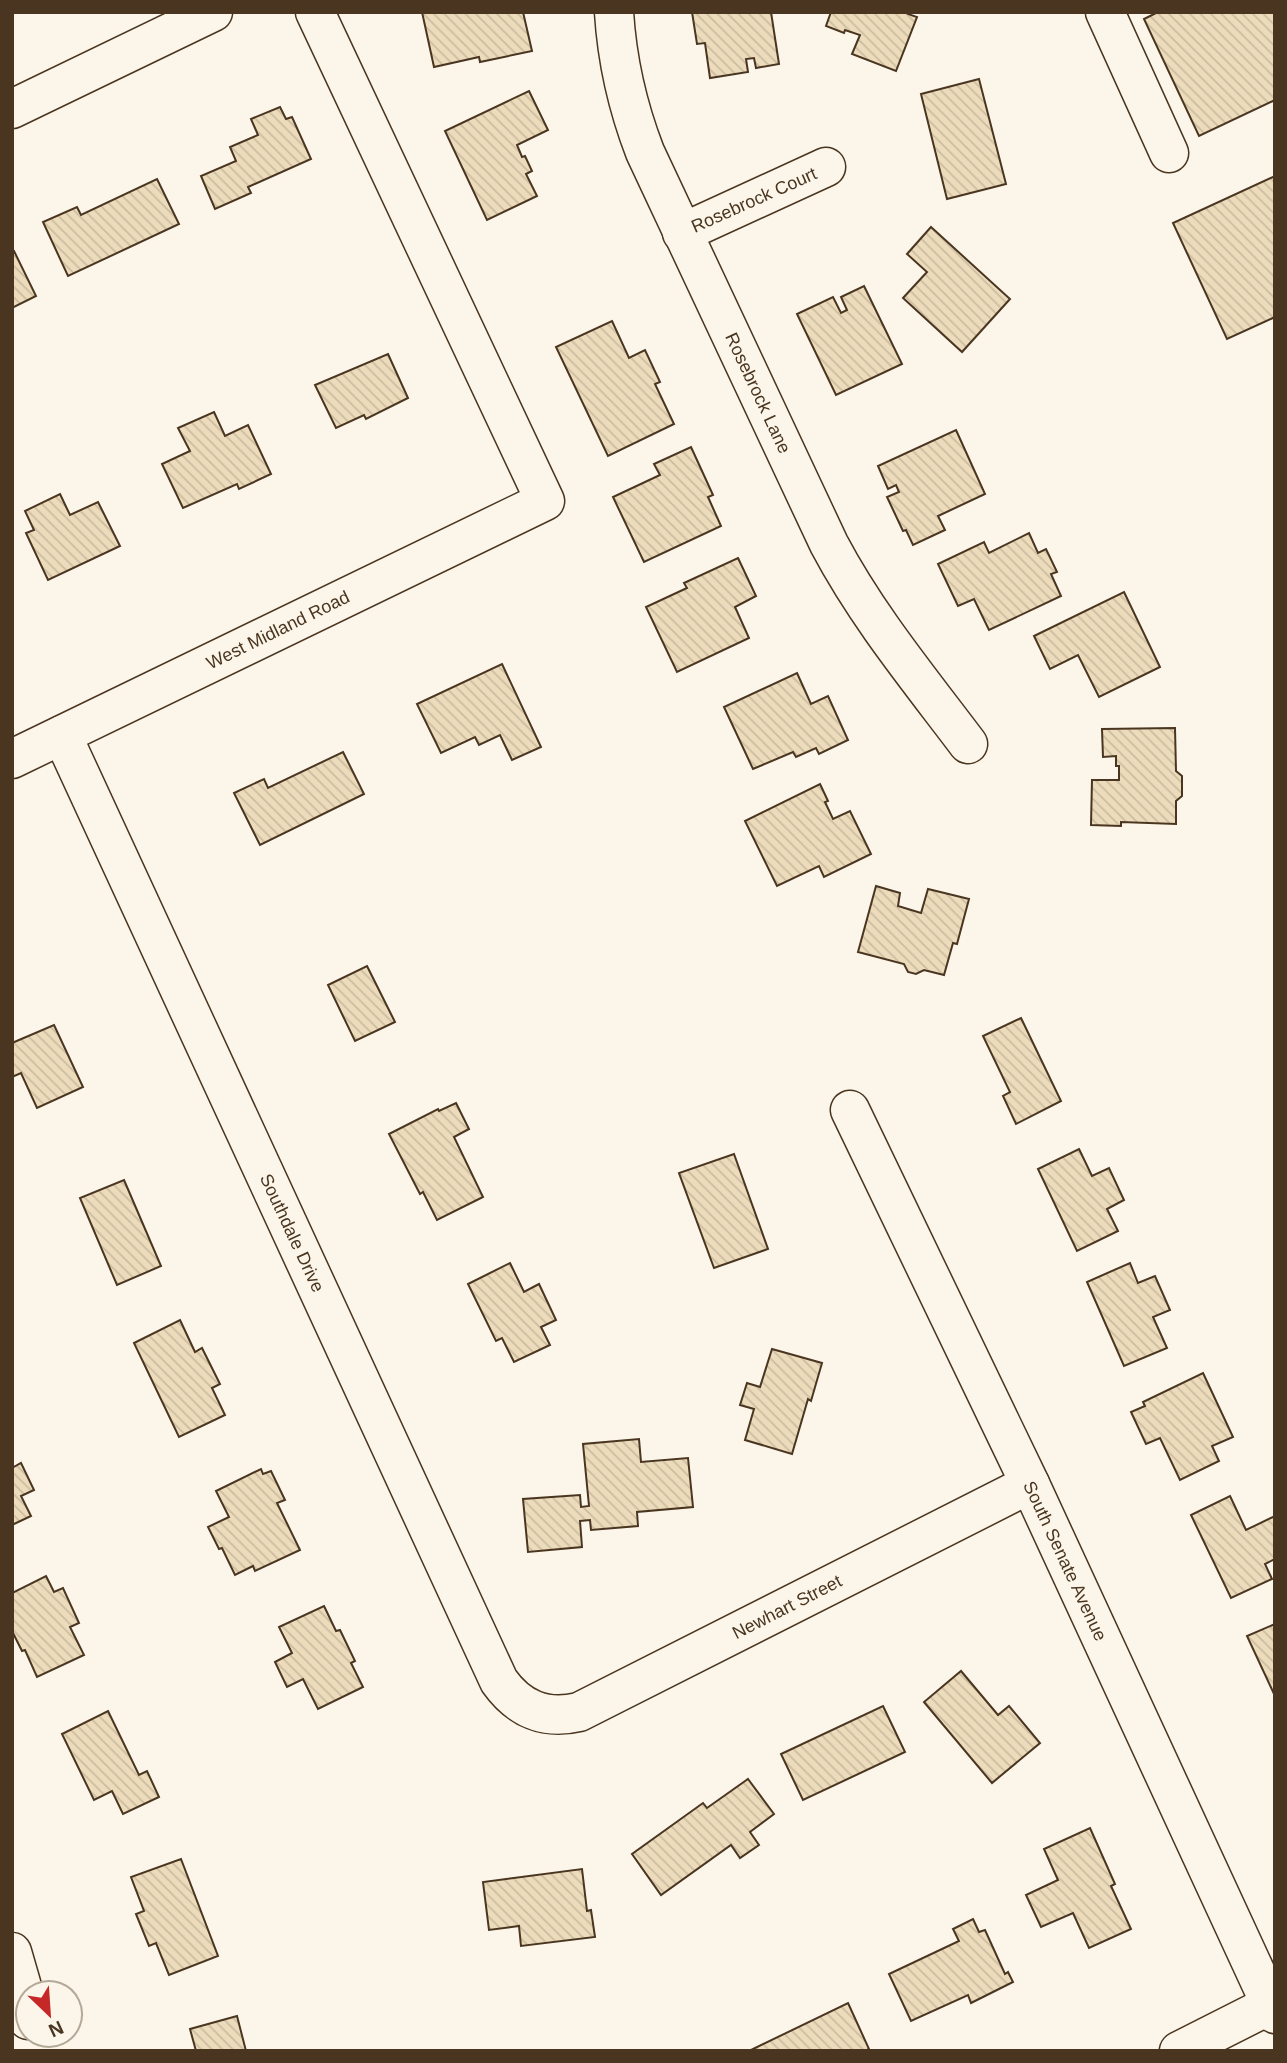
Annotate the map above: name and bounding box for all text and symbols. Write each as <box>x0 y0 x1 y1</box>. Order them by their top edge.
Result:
street label: Rosebrock Court <box>688 163 820 237</box>
street label: Rosebrock Lane <box>721 329 795 457</box>
street label: West Midland Road <box>203 587 353 673</box>
street label: Southdale Drive <box>256 1171 328 1295</box>
street label: South Senate Avenue <box>1019 1478 1111 1644</box>
street label: Newhart Street <box>729 1571 845 1643</box>
north arrow <box>14 1979 84 2049</box>
text: N <box>45 2017 67 2041</box>

